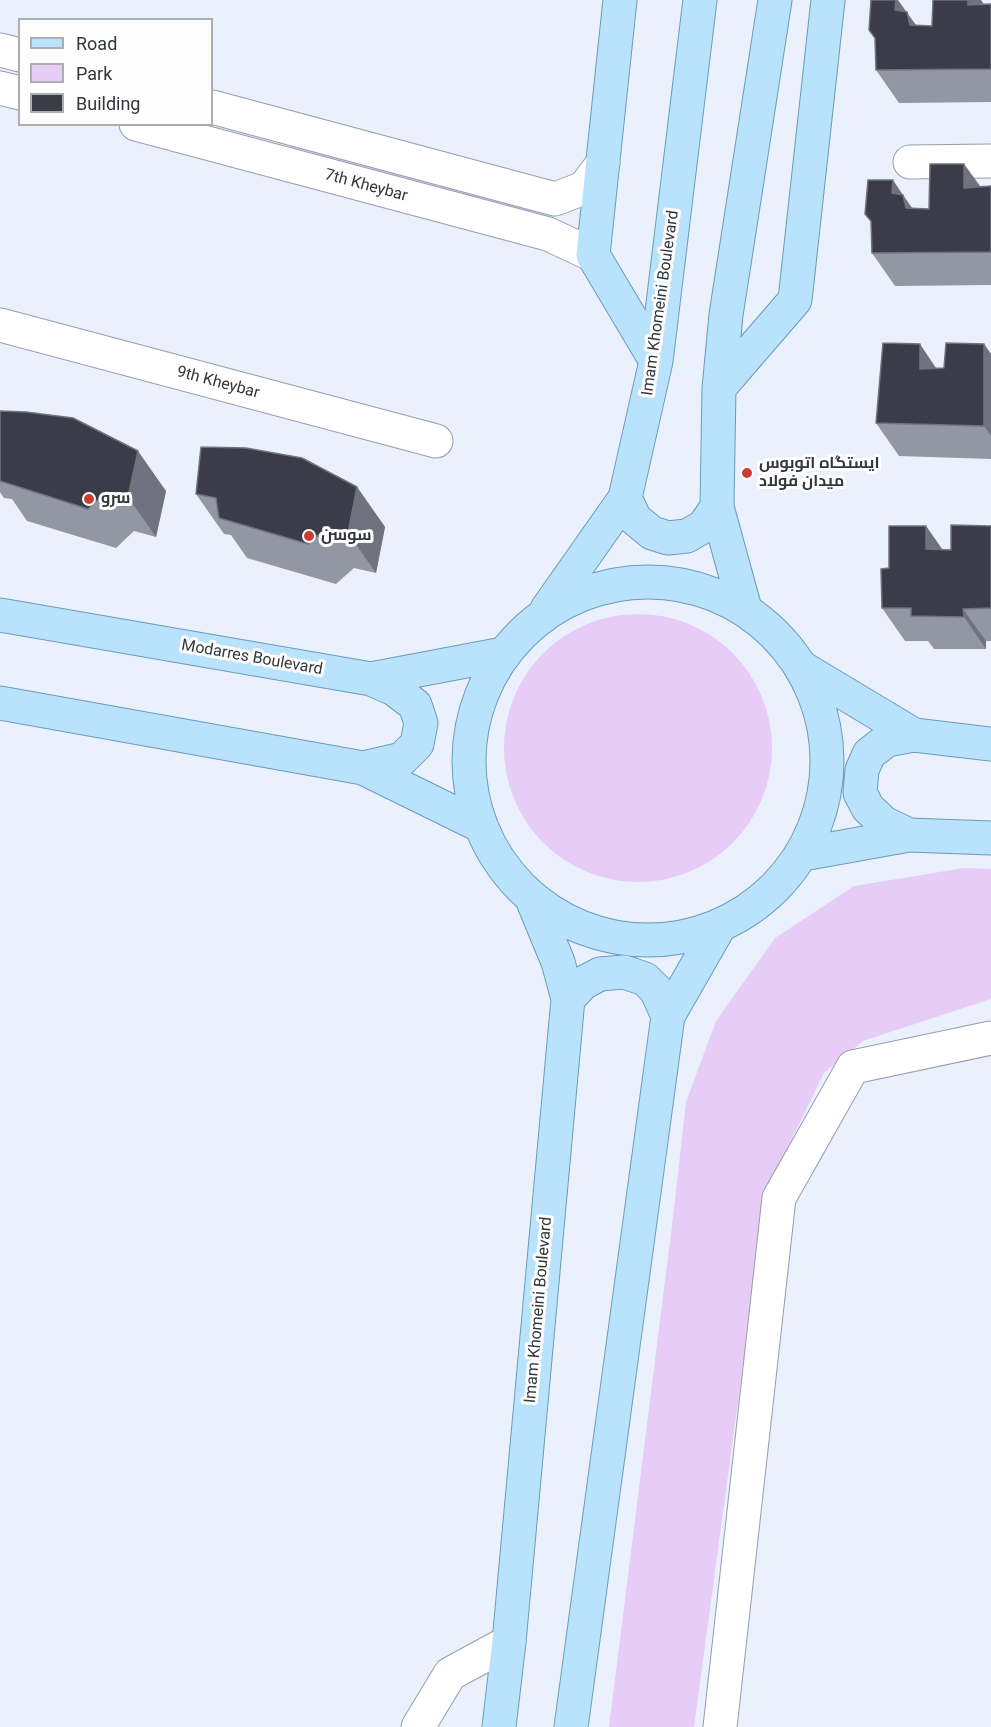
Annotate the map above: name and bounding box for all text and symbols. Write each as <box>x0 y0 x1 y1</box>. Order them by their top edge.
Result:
legend <box>18 18 213 126</box>
text: Road <box>76 33 117 54</box>
text: Park <box>76 63 112 84</box>
text: Building <box>76 93 140 114</box>
street label: 7th Kheybar <box>323 166 409 206</box>
street label: Imam Khomeini Boulevard <box>638 209 684 397</box>
street label: 9th Kheybar <box>175 363 261 403</box>
place label: ایستگاه اتوبوس میدان فولاد <box>759 454 879 492</box>
marker: ایستگاه اتوبوس میدان فولاد <box>740 466 754 480</box>
place label: سرو <box>101 489 130 509</box>
marker: سرو <box>82 492 96 506</box>
place label: سوسن <box>321 526 372 546</box>
marker: سوسن <box>302 529 316 543</box>
street label: Modarres Boulevard <box>180 636 324 680</box>
street label: Imam Khomeini Boulevard <box>521 1216 557 1404</box>

